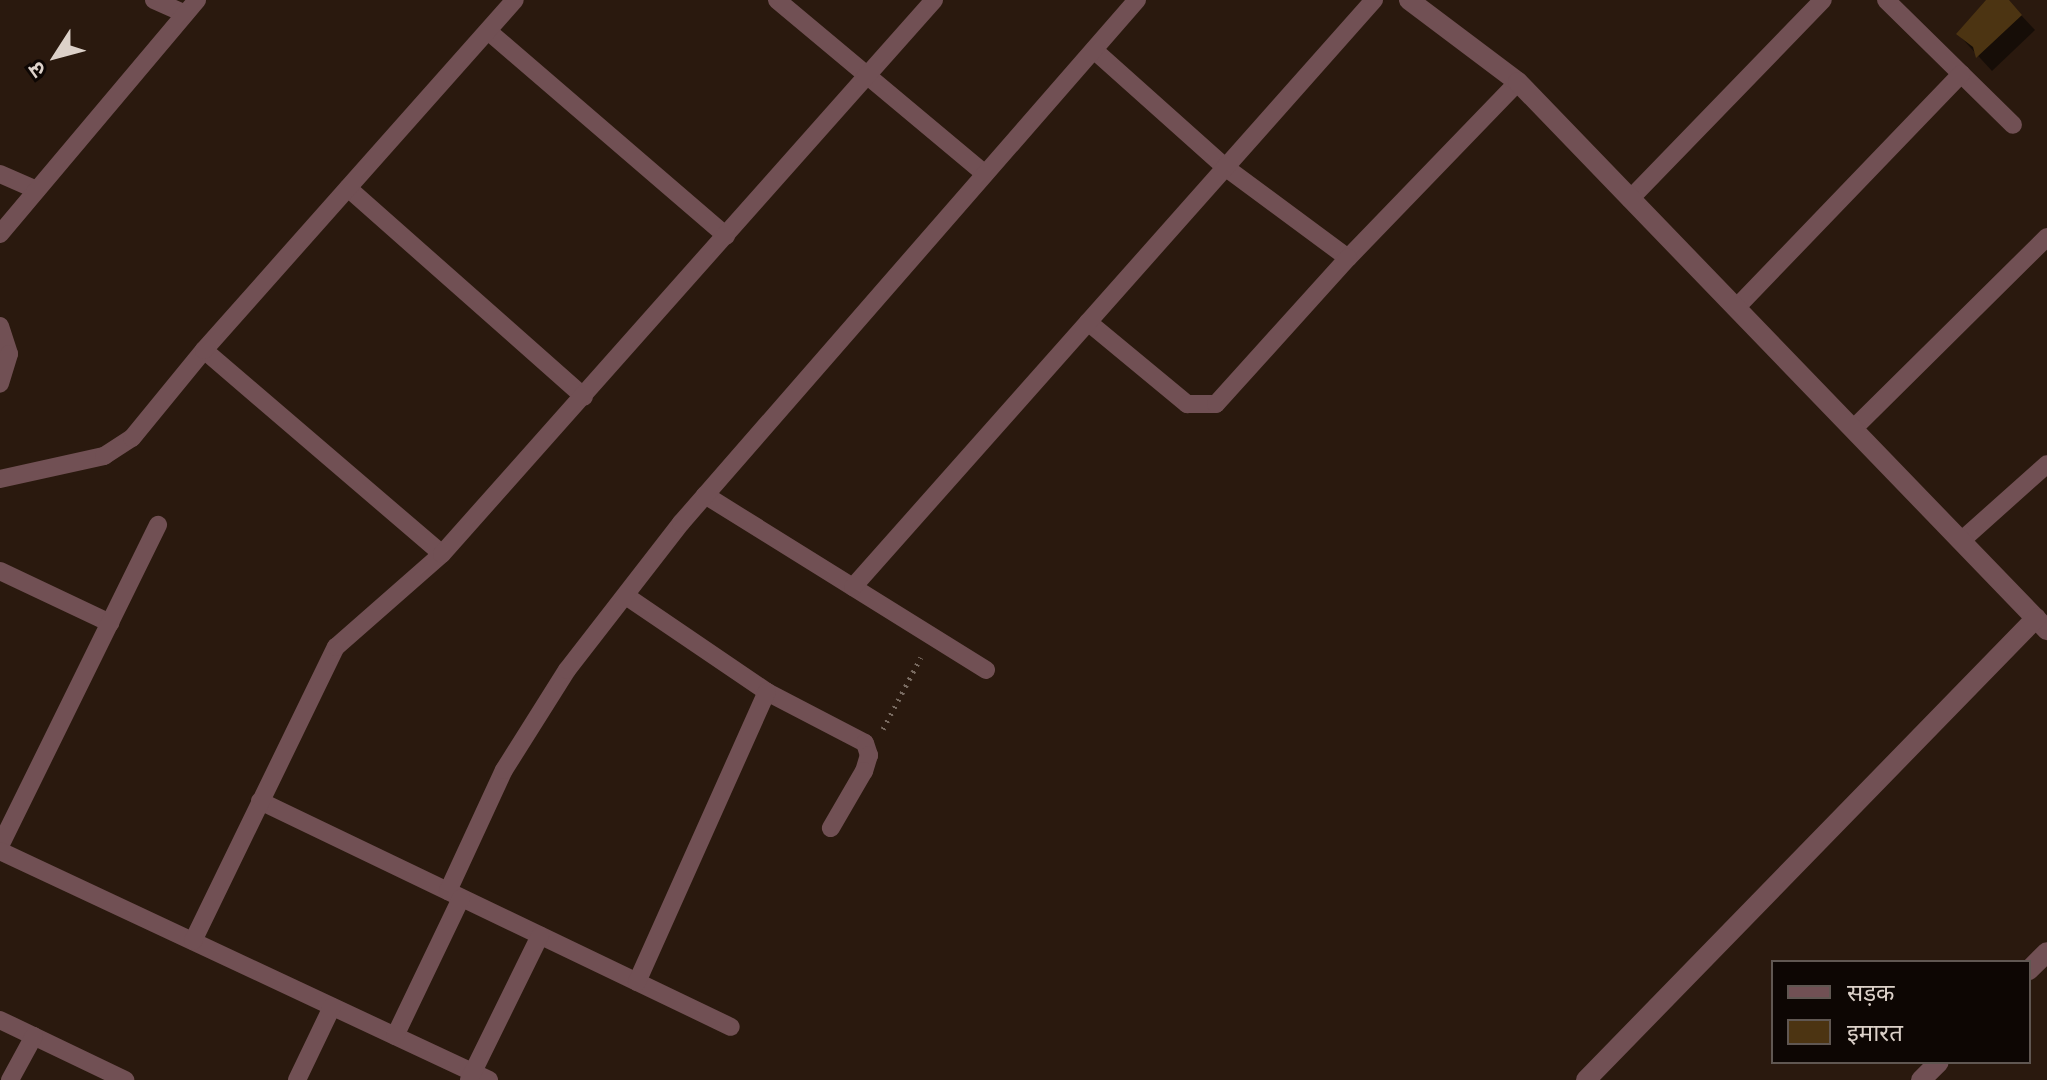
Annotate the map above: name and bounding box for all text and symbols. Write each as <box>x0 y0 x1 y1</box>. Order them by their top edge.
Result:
north arrow <box>16 16 96 96</box>
text: उ <box>19 55 54 85</box>
legend <box>1771 960 2031 1064</box>
text: सड़क <box>1847 974 1895 1010</box>
text: इमारत <box>1847 1014 1903 1050</box>

